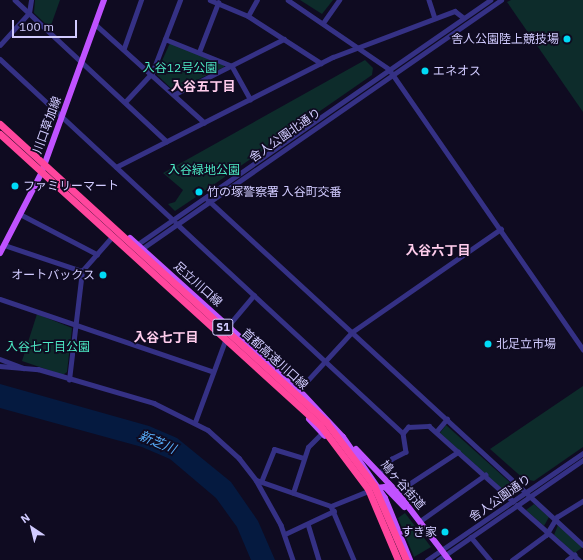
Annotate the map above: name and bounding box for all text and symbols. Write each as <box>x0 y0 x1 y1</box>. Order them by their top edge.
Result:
scale bar <box>14 12 79 38</box>
text: 100 m <box>19 19 54 34</box>
place label: 舎人公園陸上競技場 <box>451 32 559 46</box>
marker: 舎人公園陸上競技場 <box>562 34 572 44</box>
park label: 入谷12号公園 <box>143 61 217 75</box>
place label: エネオス <box>433 64 481 78</box>
marker: エネオス <box>420 66 430 76</box>
district label: 入谷五丁目 <box>171 79 235 95</box>
street label: 川口草加線 <box>30 94 64 156</box>
street label: 舎人公園北通り <box>246 105 324 165</box>
park label: 入谷緑地公園 <box>168 163 240 177</box>
place label: ファミリーマート <box>23 179 119 193</box>
marker: ファミリーマート <box>10 181 20 191</box>
place label: 竹の塚警察署 入谷町交番 <box>207 185 342 199</box>
marker: 竹の塚警察署 入谷町交番 <box>194 187 204 197</box>
district label: 入谷六丁目 <box>406 243 470 259</box>
street label: 足立川口線 <box>171 259 225 309</box>
place label: オートバックス <box>11 268 95 282</box>
marker: オートバックス <box>98 270 108 280</box>
road number: S1 <box>212 318 234 336</box>
street label: 首都高速川口線 <box>239 326 311 392</box>
district label: 入谷七丁目 <box>134 330 198 346</box>
place label: 北足立市場 <box>496 337 556 351</box>
marker: 北足立市場 <box>483 339 493 349</box>
park label: 入谷七丁目公園 <box>6 340 90 354</box>
water label: 新芝川 <box>136 428 178 458</box>
street label: 鳩ヶ谷街道 <box>378 458 428 512</box>
street label: 舎人公園通り <box>466 471 534 525</box>
north arrow <box>12 508 52 548</box>
text: N <box>18 510 32 526</box>
place label: すき家 <box>401 525 437 539</box>
marker: すき家 <box>440 527 450 537</box>

